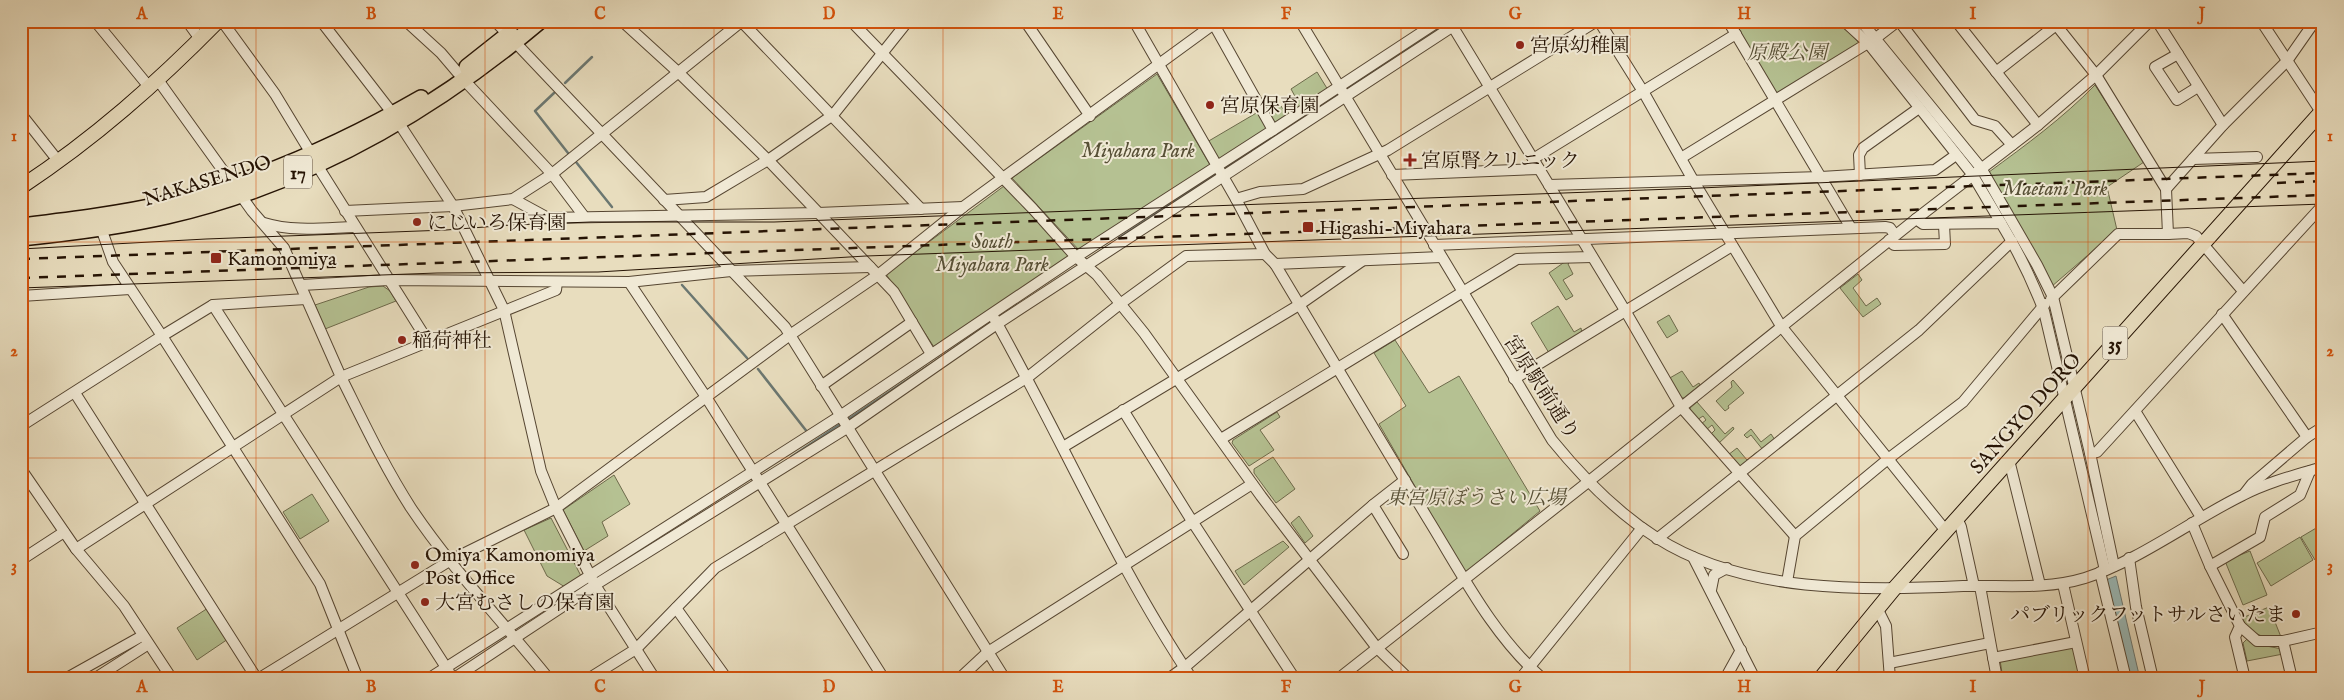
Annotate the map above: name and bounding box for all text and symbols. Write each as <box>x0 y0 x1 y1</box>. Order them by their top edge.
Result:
text: A <box>136 5 149 25</box>
text: B <box>366 5 377 25</box>
text: C <box>594 5 606 25</box>
text: D <box>823 5 836 25</box>
text: E <box>1052 5 1064 25</box>
text: F <box>1281 5 1292 25</box>
text: G <box>1509 5 1522 25</box>
text: H <box>1737 5 1751 25</box>
text: I <box>1970 5 1977 25</box>
text: J <box>2197 5 2206 25</box>
place label: 宮原幼稚園 <box>1530 34 1630 59</box>
marker: 宮原幼稚園 <box>1514 39 1526 51</box>
park label: 原殿公園 <box>1747 41 1830 66</box>
place label: 宮原保育園 <box>1220 94 1320 119</box>
marker: 宮原保育園 <box>1204 99 1216 111</box>
text: 1 <box>11 127 17 147</box>
text: 1 <box>2327 127 2333 147</box>
park label: Miyahara Park <box>1081 139 1195 164</box>
place label: 宮原腎クリニック <box>1421 149 1580 174</box>
street label: NAKASENDO <box>140 150 274 213</box>
marker: 宮原腎クリニック <box>1403 153 1417 167</box>
road number: 17 <box>284 156 312 188</box>
park label: Maetani Park <box>2003 177 2107 202</box>
place label: にじいろ保育園 <box>427 211 567 236</box>
marker: にじいろ保育園 <box>411 216 423 228</box>
place label: Higashi-Miyahara <box>1319 216 1471 241</box>
marker: Higashi-Miyahara <box>1301 220 1315 234</box>
park label: South Miyahara Park <box>935 230 1049 278</box>
place label: Kamonomiya <box>227 247 337 272</box>
marker: Kamonomiya <box>209 251 223 265</box>
road number: 35 <box>2102 326 2128 359</box>
place label: 稲荷神社 <box>412 329 492 354</box>
street label: 宮原駅前通り <box>1498 331 1584 445</box>
marker: 稲荷神社 <box>396 334 408 346</box>
text: 2 <box>10 342 18 362</box>
text: 2 <box>2326 342 2334 362</box>
street label: SANGYO DORO <box>1965 348 2087 480</box>
park label: 東宮原ぼうさい広場 <box>1386 486 1568 511</box>
place label: Omiya Kamonomiya Post Office <box>425 543 595 591</box>
text: 3 <box>11 557 17 577</box>
text: 3 <box>2327 557 2333 577</box>
marker: Omiya Kamonomiya Post Office <box>409 559 421 571</box>
place label: 大宮むさしの保育園 <box>435 591 615 616</box>
marker: 大宮むさしの保育園 <box>419 596 431 608</box>
place label: パブリックフットサルさいたま <box>2010 603 2286 628</box>
marker: パブリックフットサルさいたま <box>2290 608 2302 620</box>
text: A <box>136 678 149 698</box>
text: B <box>366 678 377 698</box>
text: C <box>594 678 606 698</box>
text: D <box>823 678 836 698</box>
text: E <box>1052 678 1064 698</box>
text: F <box>1281 678 1292 698</box>
text: G <box>1509 678 1522 698</box>
text: H <box>1737 678 1751 698</box>
text: I <box>1970 678 1977 698</box>
text: J <box>2197 678 2206 698</box>

